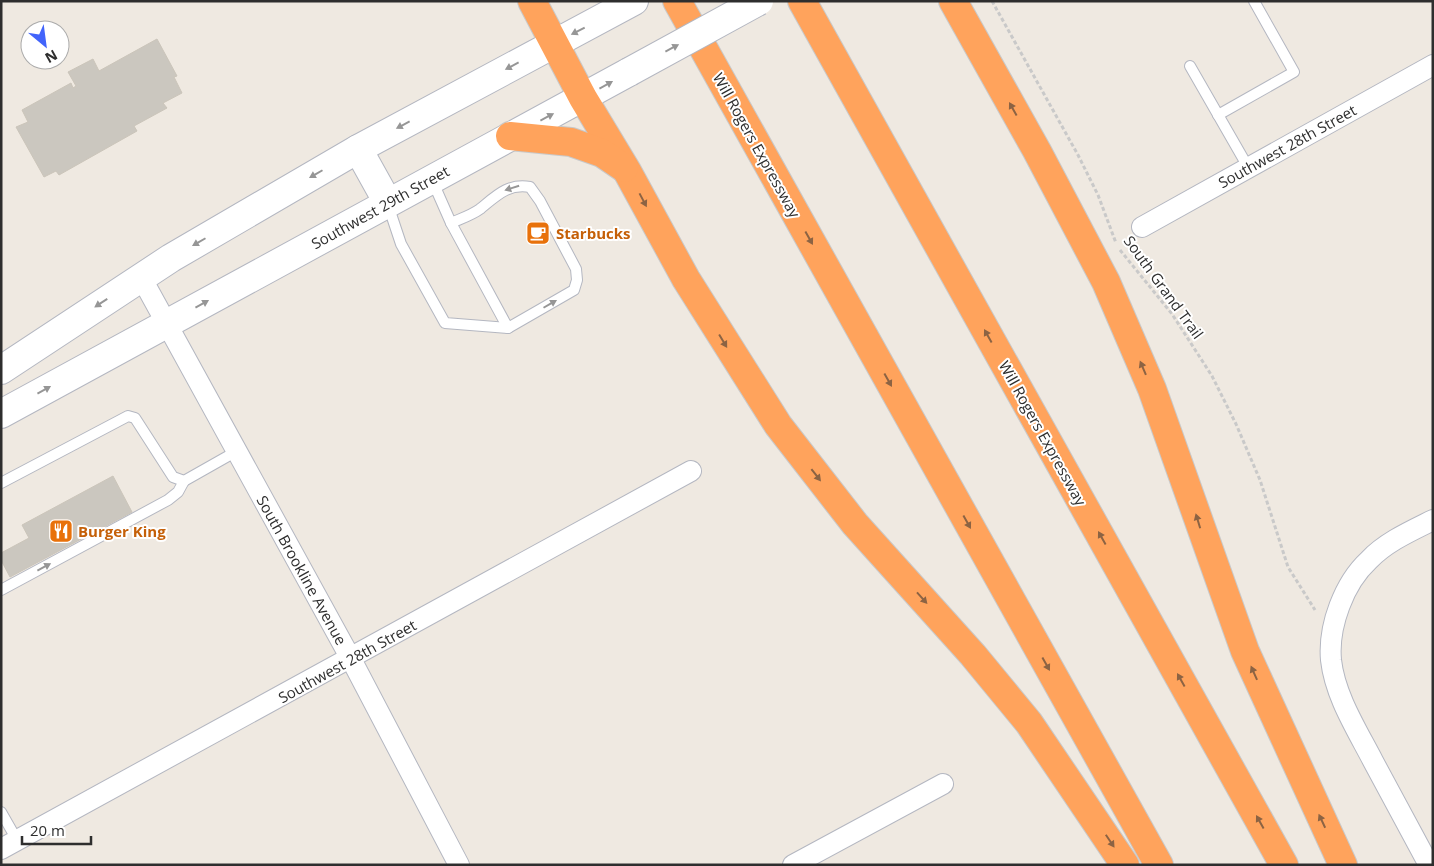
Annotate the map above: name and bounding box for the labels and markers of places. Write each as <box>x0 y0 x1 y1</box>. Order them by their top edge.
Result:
cafe icon: Starbucks <box>525 220 551 246</box>
place label: Starbucks <box>556 223 630 243</box>
restaurant icon: Burger King <box>48 518 74 544</box>
place label: Burger King <box>78 521 166 541</box>

